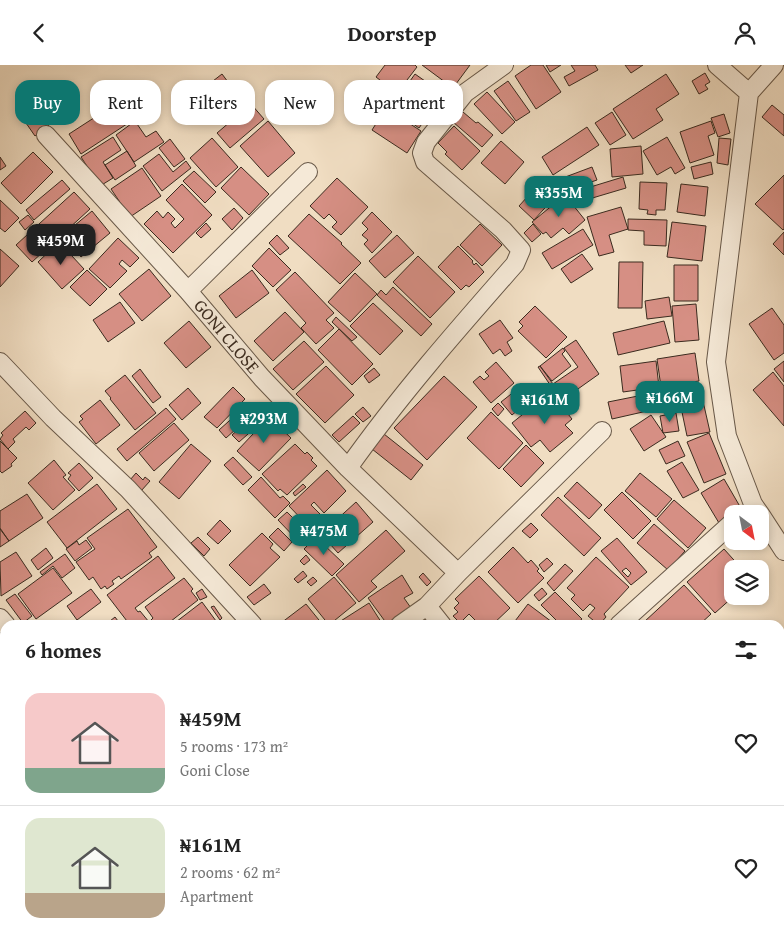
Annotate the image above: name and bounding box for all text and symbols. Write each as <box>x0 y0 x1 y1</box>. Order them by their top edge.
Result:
text: Doorstep <box>348 17 436 49</box>
icon: back <box>25 19 53 47</box>
icon: person <box>731 19 759 47</box>
chip: Buy <box>15 80 80 125</box>
chip: Rent <box>90 80 161 125</box>
chip: Filters <box>171 80 255 125</box>
chip: New <box>265 80 334 125</box>
chip: Apartment <box>344 80 463 125</box>
pin: ₦355M <box>524 175 594 218</box>
text: ₦355M <box>536 180 582 204</box>
pin: ₦459M <box>26 223 96 266</box>
text: ₦459M <box>38 228 84 252</box>
street label: GONI CLOSE <box>188 293 266 379</box>
pin: ₦166M <box>635 381 705 423</box>
pin: ₦161M <box>510 383 580 425</box>
text: ₦166M <box>647 385 693 409</box>
text: ₦161M <box>522 387 568 411</box>
pin: ₦293M <box>229 401 299 444</box>
text: ₦293M <box>241 406 287 430</box>
north arrow <box>724 505 769 550</box>
map controls <box>724 505 769 605</box>
pin: ₦475M <box>289 513 359 556</box>
text: ₦475M <box>301 518 347 542</box>
button: layers <box>724 560 769 605</box>
text: 6 homes <box>25 635 101 666</box>
icon: filters <box>732 636 760 664</box>
text: ₦459M <box>180 703 242 734</box>
icon: home <box>65 713 125 773</box>
icon: heart <box>732 729 760 757</box>
text: 5 rooms · 173 m² <box>180 734 288 758</box>
text: Goni Close <box>180 758 250 782</box>
text: ₦161M <box>180 829 242 860</box>
icon: home <box>65 838 125 898</box>
icon: heart <box>732 854 760 882</box>
text: 2 rooms · 62 m² <box>180 860 280 884</box>
text: Apartment <box>180 884 253 908</box>

